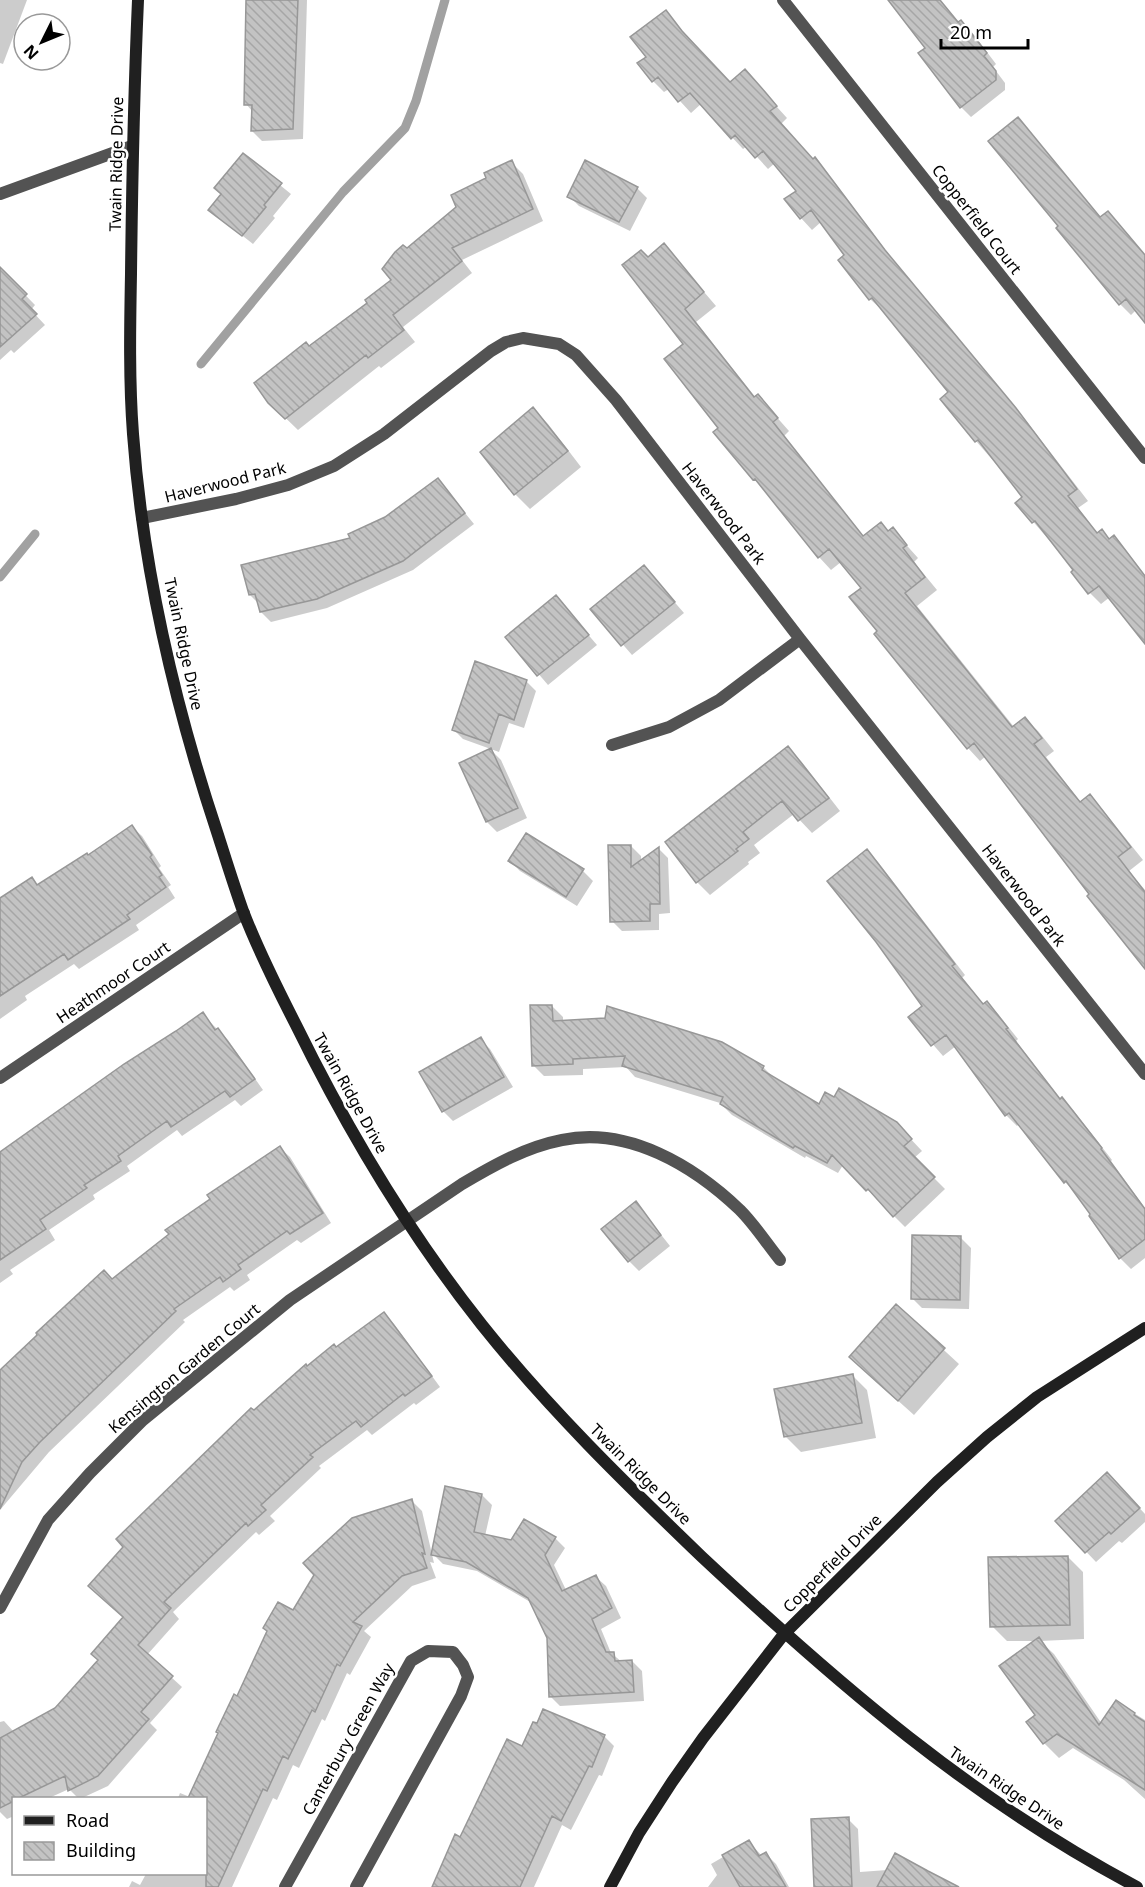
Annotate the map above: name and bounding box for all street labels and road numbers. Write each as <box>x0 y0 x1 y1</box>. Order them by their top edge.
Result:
street label: Twain Ridge Drive <box>104 96 128 232</box>
street label: Copperfield Court <box>927 159 1027 279</box>
street label: Haverwood Park <box>162 456 288 508</box>
street label: Haverwood Park <box>677 457 771 569</box>
street label: Twain Ridge Drive <box>159 576 209 712</box>
street label: Haverwood Park <box>977 839 1071 951</box>
street label: Heathmoor Court <box>52 936 174 1028</box>
street label: Twain Ridge Drive <box>309 1029 393 1157</box>
street label: Kensington Garden Court <box>103 1298 265 1438</box>
street label: Twain Ridge Drive <box>586 1419 696 1529</box>
street label: Copperfield Drive <box>778 1509 886 1617</box>
street label: Canterbury Green Way <box>297 1658 399 1819</box>
street label: Twain Ridge Drive <box>945 1741 1069 1835</box>

